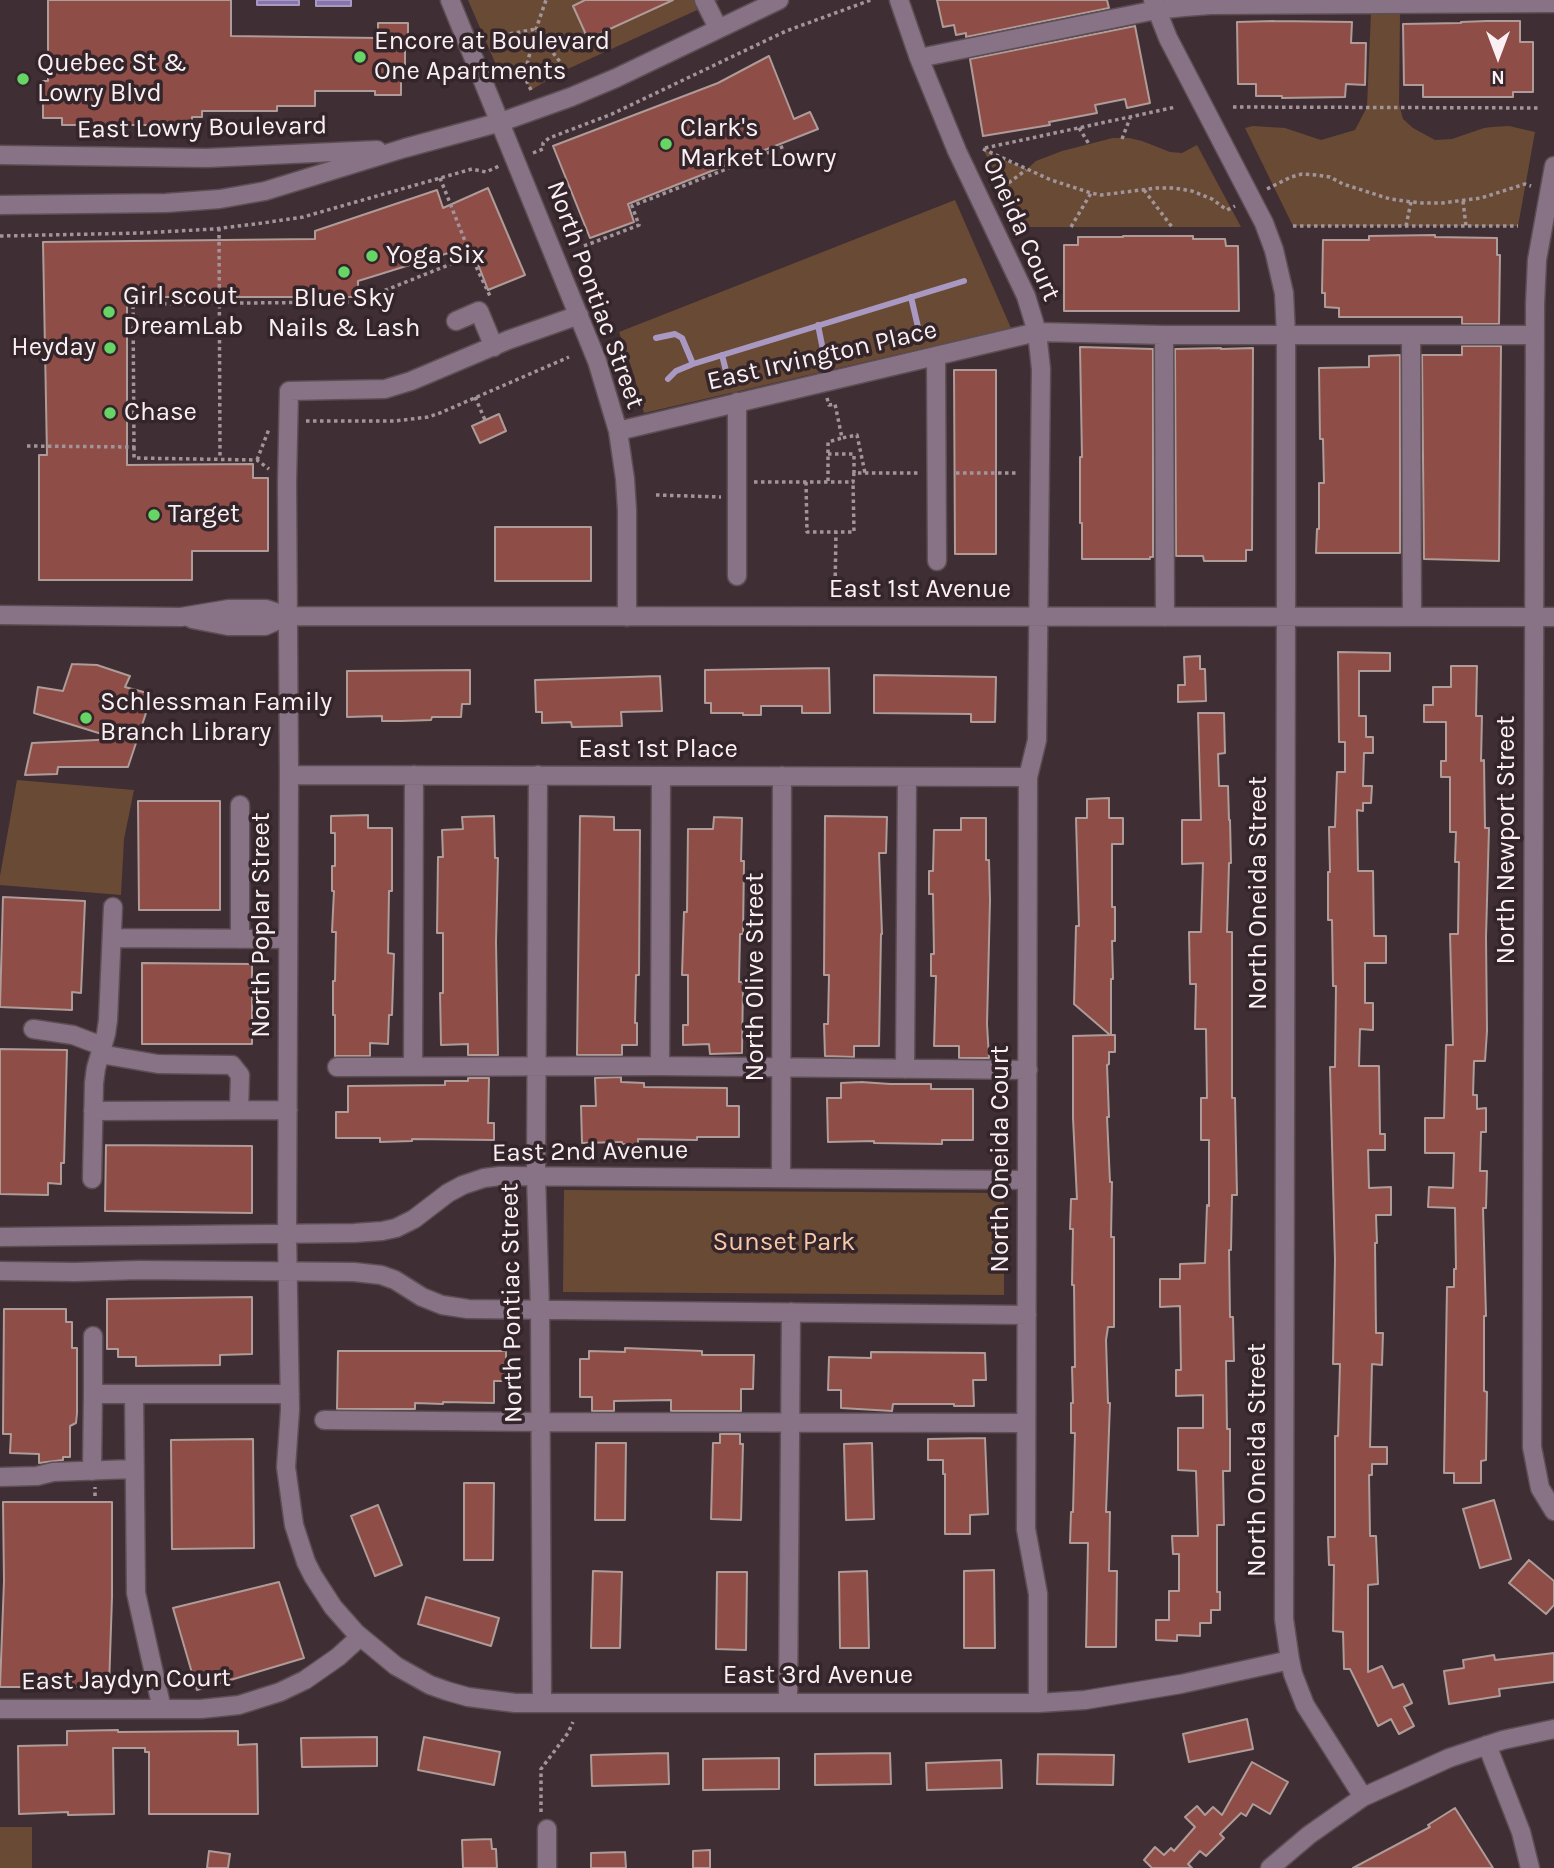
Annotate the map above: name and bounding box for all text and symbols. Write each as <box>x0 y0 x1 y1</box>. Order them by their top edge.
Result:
north arrow <box>1463 21 1533 91</box>
place label: Encore at Boulevard One Apartments <box>374 26 610 88</box>
place label: Quebec St & Lowry Blvd <box>37 48 187 110</box>
marker: Encore at Boulevard One Apartments <box>352 49 368 65</box>
text: N <box>1491 66 1505 88</box>
marker: Quebec St & Lowry Blvd <box>15 71 31 87</box>
street label: East Lowry Boulevard <box>77 110 327 146</box>
place label: Clark's Market Lowry <box>680 113 836 174</box>
marker: Clark's Market Lowry <box>658 136 674 152</box>
street label: Oneida Court <box>975 152 1067 306</box>
street label: North Pontiac Street <box>539 177 651 413</box>
place label: Yoga Six <box>386 240 485 272</box>
marker: Yoga Six <box>364 248 380 264</box>
marker: Blue Sky Nails & Lash <box>336 264 352 280</box>
place label: Girl scout DreamLab <box>123 281 243 342</box>
place label: Blue Sky Nails & Lash <box>268 283 420 344</box>
marker: Girl scout DreamLab <box>101 304 117 320</box>
street label: East Irvington Place <box>704 314 940 398</box>
place label: Heyday <box>11 332 96 364</box>
marker: Heyday <box>102 340 118 356</box>
place label: Chase <box>124 397 197 429</box>
marker: Chase <box>102 405 118 421</box>
place label: Target <box>168 499 240 531</box>
marker: Target <box>146 507 162 523</box>
street label: East 1st Avenue <box>829 574 1011 606</box>
place label: Schlessman Family Branch Library <box>100 687 332 748</box>
marker: Schlessman Family Branch Library <box>78 710 94 726</box>
street label: North Newport Street <box>1491 715 1523 965</box>
street label: East 1st Place <box>578 734 738 766</box>
street label: North Oneida Street <box>1243 776 1275 1010</box>
street label: North Poplar Street <box>246 812 278 1038</box>
street label: North Olive Street <box>740 873 772 1081</box>
street label: North Oneida Court <box>985 1045 1017 1273</box>
street label: East 2nd Avenue <box>492 1135 688 1169</box>
street label: North Pontiac Street <box>494 1183 530 1423</box>
park label: Sunset Park <box>713 1227 855 1259</box>
street label: North Oneida Street <box>1242 1343 1274 1577</box>
street label: East 3rd Avenue <box>723 1660 913 1692</box>
street label: East Jaydyn Court <box>21 1663 231 1697</box>

